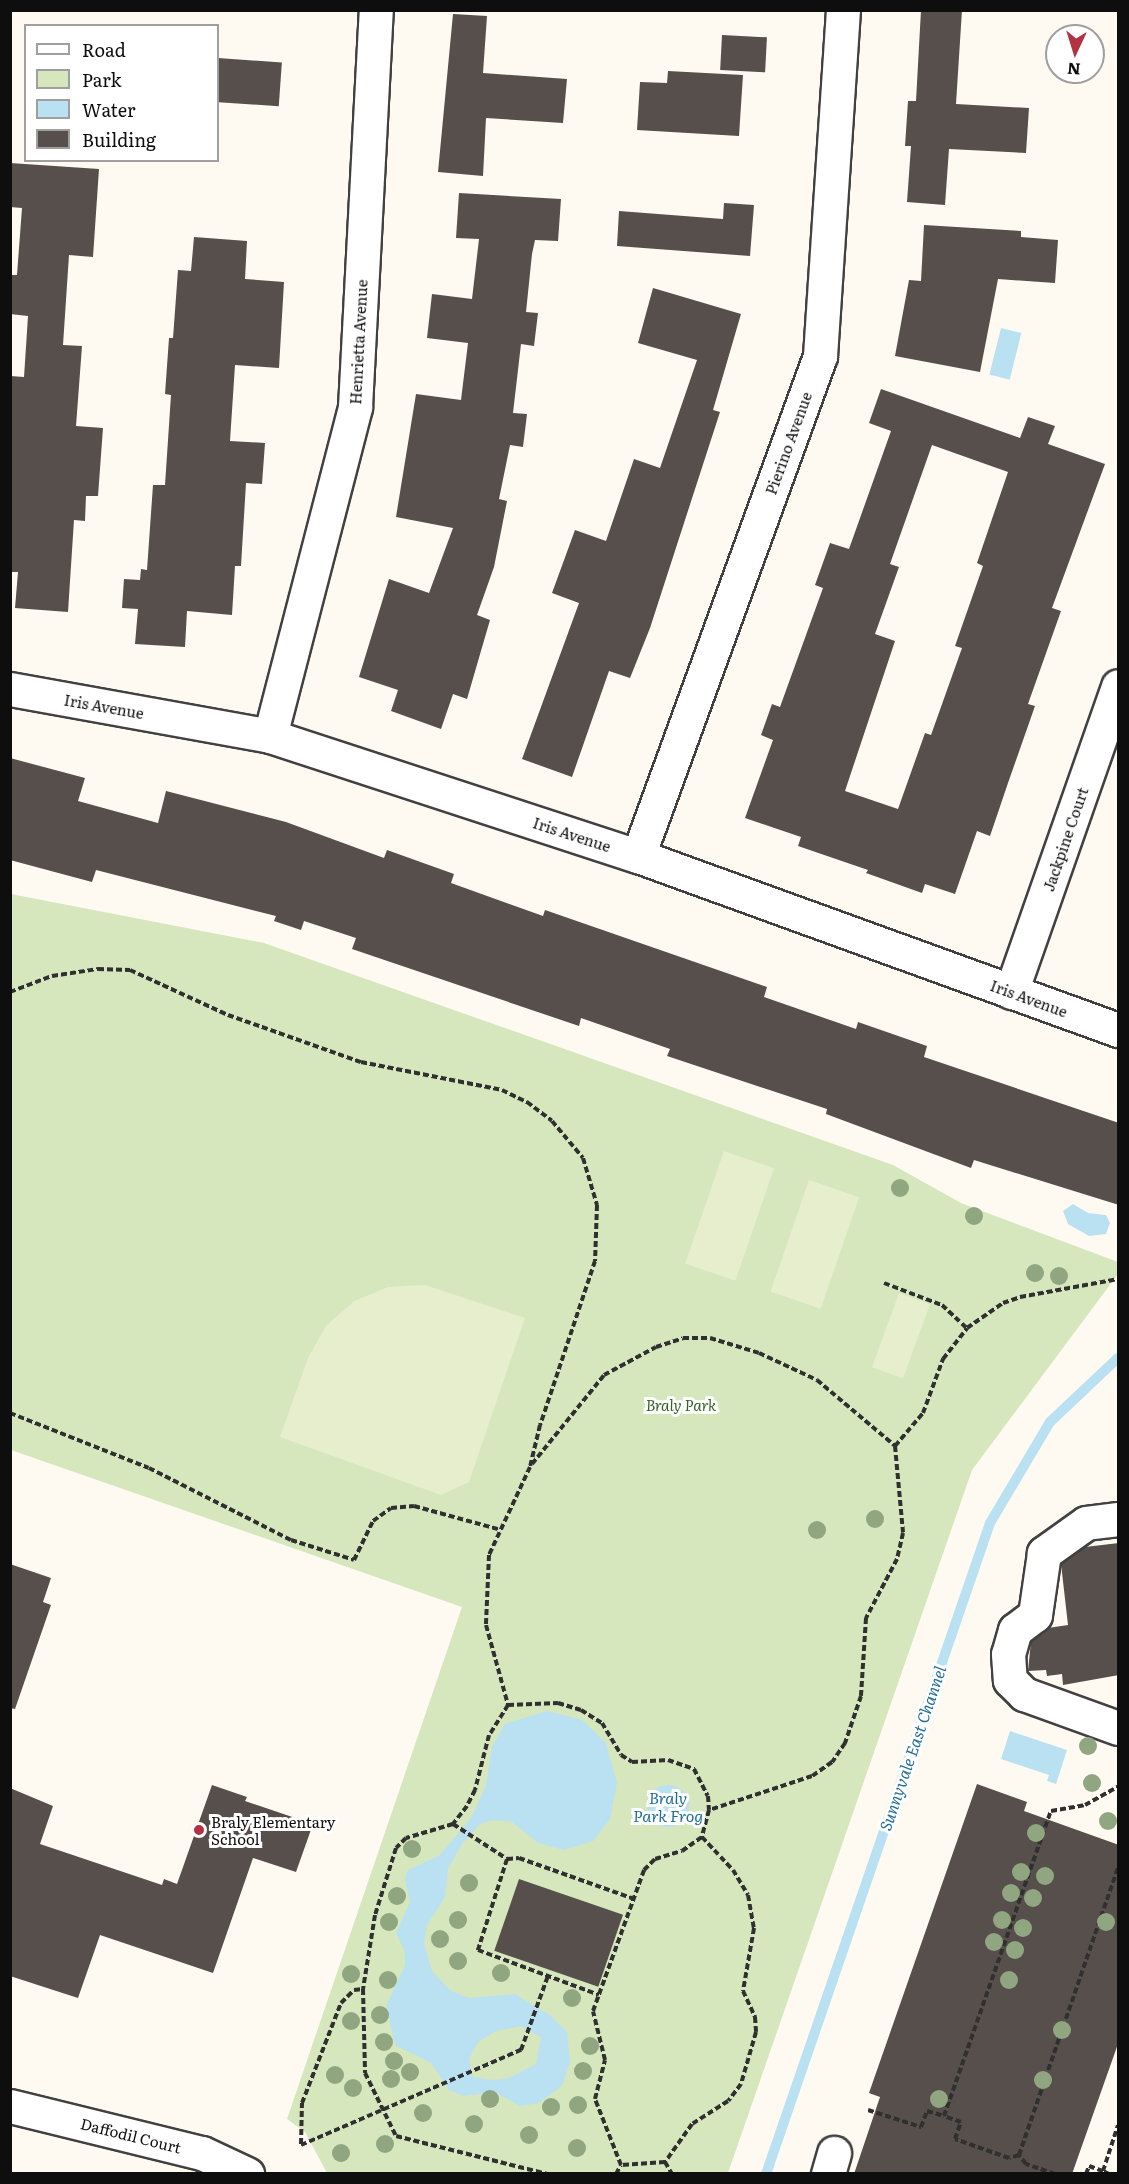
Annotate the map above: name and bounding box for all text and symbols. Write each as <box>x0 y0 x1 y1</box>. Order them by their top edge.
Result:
legend <box>24 24 219 162</box>
north arrow <box>1045 24 1105 84</box>
text: Road <box>82 36 126 63</box>
text: N <box>1066 58 1081 82</box>
text: Park <box>82 66 121 93</box>
text: Water <box>82 96 135 123</box>
text: Building <box>82 126 156 153</box>
street label: Henrietta Avenue <box>346 279 370 405</box>
street label: Pierino Avenue <box>761 389 815 497</box>
street label: Iris Avenue <box>63 690 145 722</box>
street label: Jackpine Court <box>1039 785 1091 893</box>
street label: Iris Avenue <box>531 813 613 855</box>
street label: Iris Avenue <box>988 976 1070 1020</box>
park label: Braly Park <box>646 1396 716 1414</box>
water label: Sunnyvale East Channel <box>875 1663 949 1833</box>
water label: Braly Park Frog <box>633 1787 703 1825</box>
place label: Braly Elementary School <box>211 1812 335 1847</box>
marker: Braly Elementary School <box>192 1823 206 1837</box>
street label: Daffodil Court <box>79 2114 183 2156</box>

